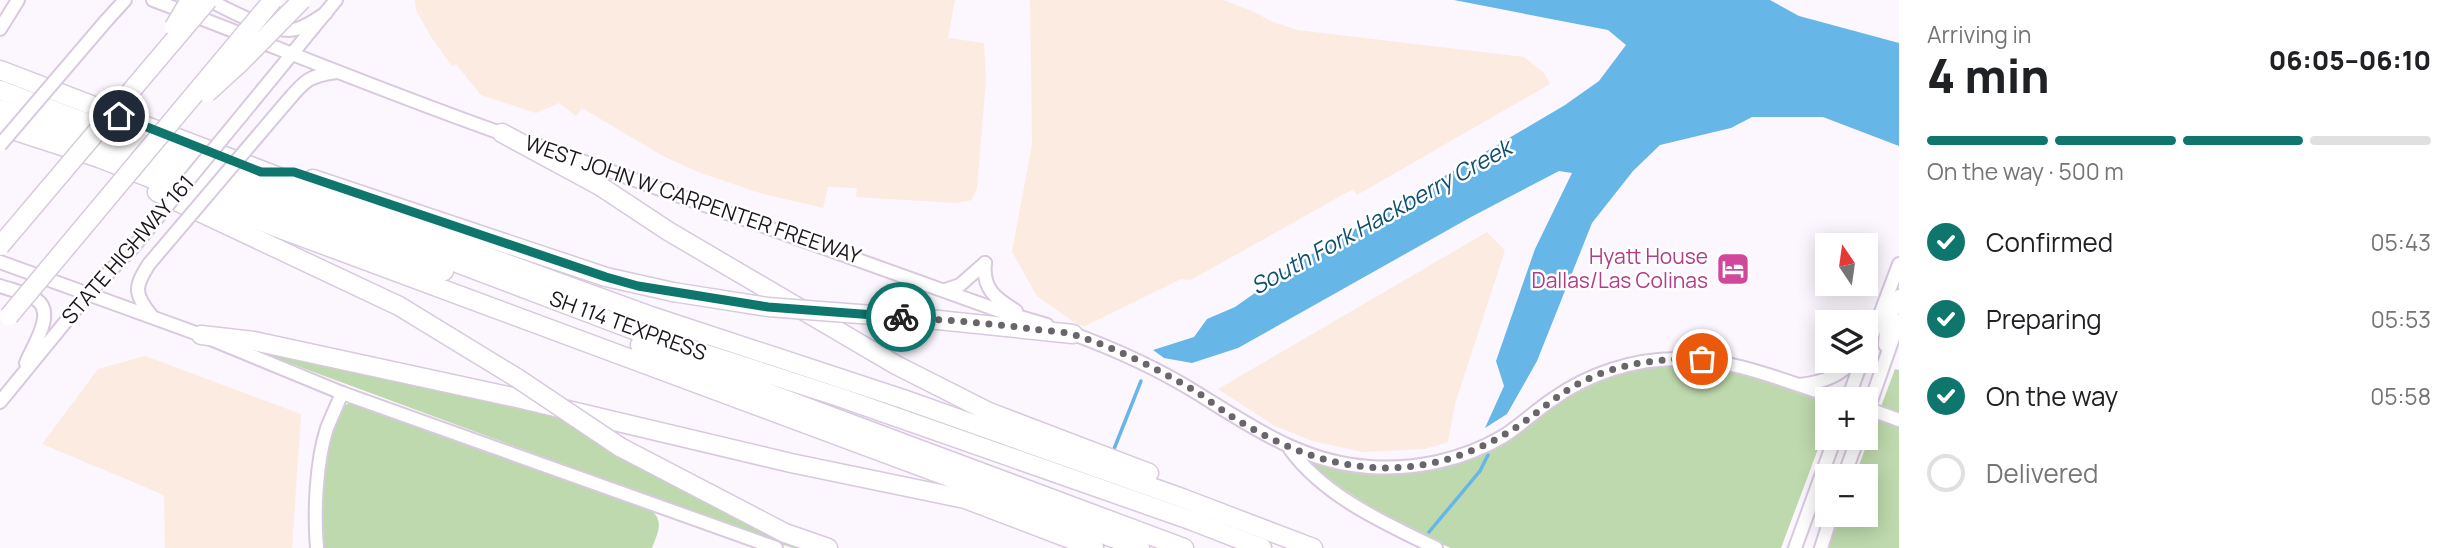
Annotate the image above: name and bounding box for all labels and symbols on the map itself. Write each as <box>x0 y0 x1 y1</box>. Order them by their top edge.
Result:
pin <box>89 86 149 146</box>
street label: WEST JOHN W CARPENTER FREEWAY <box>522 128 865 270</box>
water label: South Fork Hackberry Creek <box>1244 129 1520 301</box>
street label: STATE HIGHWAY 161 <box>55 169 200 330</box>
north arrow <box>1815 233 1878 296</box>
place label: Hyatt House Dallas/Las Colinas <box>1532 242 1708 294</box>
hotel icon: Hyatt House Dallas/Las Colinas <box>1714 250 1752 288</box>
courier <box>866 282 936 352</box>
street label: SH 114 TEXPRESS <box>546 284 711 366</box>
pin <box>1672 329 1732 389</box>

